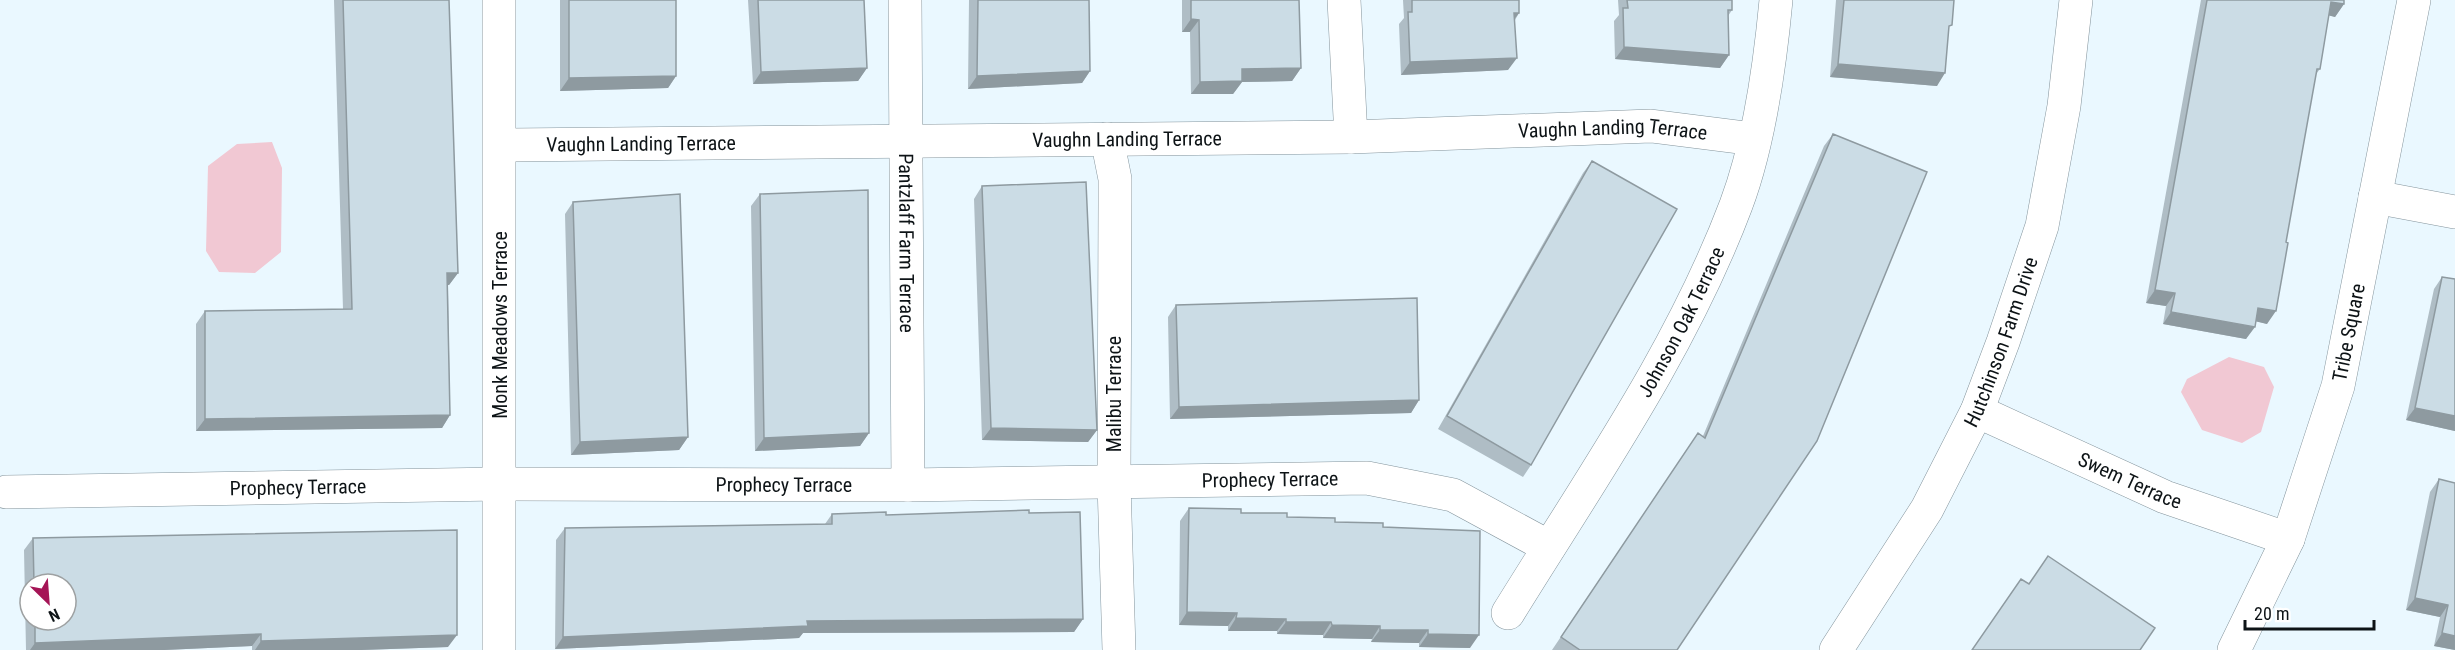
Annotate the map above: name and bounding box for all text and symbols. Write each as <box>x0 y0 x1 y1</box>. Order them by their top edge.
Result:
street label: Vaughn Landing Terrace <box>1518 114 1709 145</box>
street label: Vaughn Landing Terrace <box>1032 126 1222 152</box>
street label: Vaughn Landing Terrace <box>546 131 736 157</box>
street label: Pantzlaff Farm Terrace <box>894 153 919 333</box>
street label: Monk Meadows Terrace <box>488 231 512 419</box>
street label: Johnson Oak Terrace <box>1633 243 1730 402</box>
street label: Hutchinson Farm Drive <box>1959 254 2043 431</box>
street label: Tribe Square <box>2327 281 2370 383</box>
street label: Malibu Terrace <box>1102 336 1126 452</box>
street label: Swem Terrace <box>2074 447 2185 514</box>
street label: Prophecy Terrace <box>1201 466 1338 493</box>
street label: Prophecy Terrace <box>716 473 852 497</box>
street label: Prophecy Terrace <box>229 474 366 500</box>
north arrow <box>18 572 78 632</box>
scale bar <box>2245 593 2374 631</box>
text: 20 m <box>2254 603 2289 624</box>
text: N <box>46 604 63 626</box>

